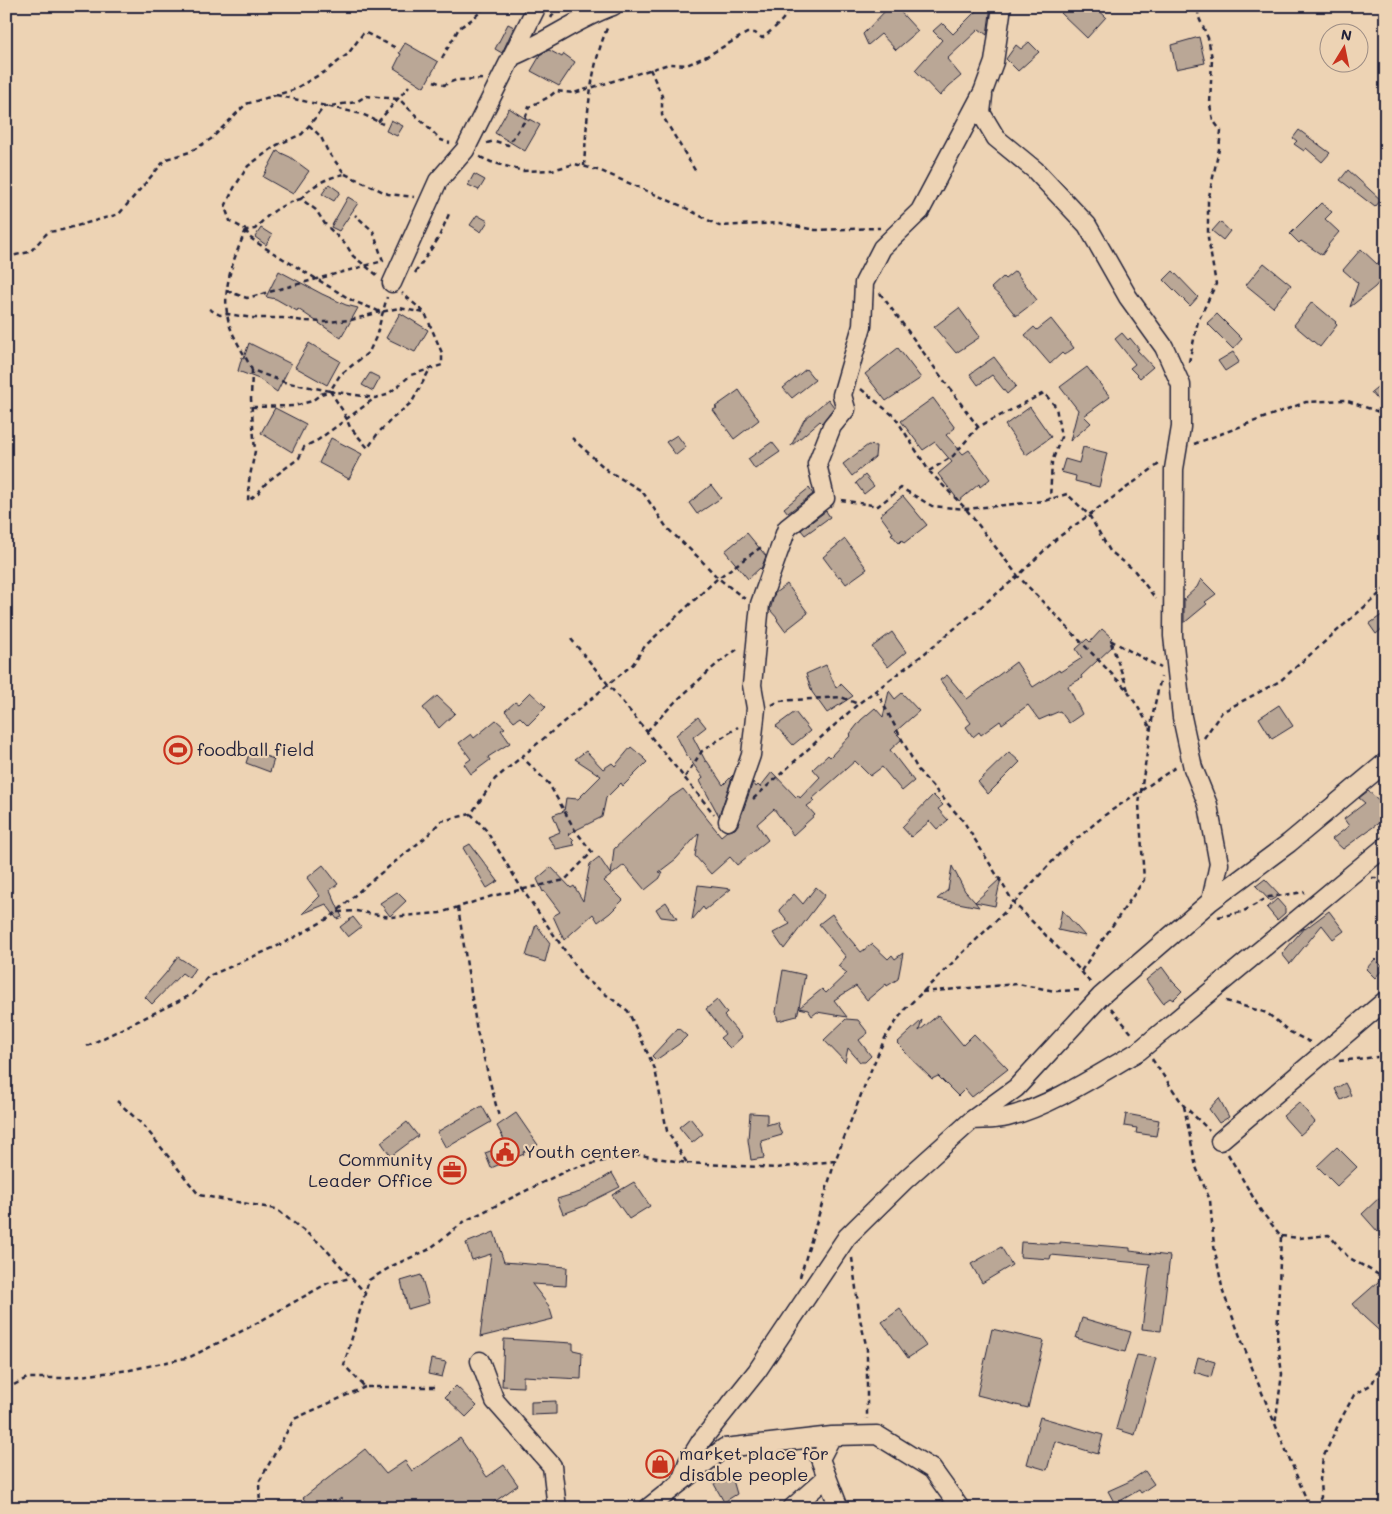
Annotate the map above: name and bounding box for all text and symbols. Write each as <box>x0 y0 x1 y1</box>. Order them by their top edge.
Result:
north arrow <box>1320 22 1370 72</box>
text: N <box>1339 24 1353 45</box>
sports icon: foodball field <box>163 735 193 765</box>
place label: foodball field <box>197 737 314 761</box>
public building icon: Youth center <box>490 1137 520 1167</box>
place label: Youth center <box>524 1139 640 1163</box>
place label: Community Leader Office <box>308 1147 433 1192</box>
office icon: Community Leader Office <box>437 1155 467 1185</box>
place label: market place for disable people <box>679 1441 829 1486</box>
shop icon: market place for disable people <box>645 1449 675 1479</box>

